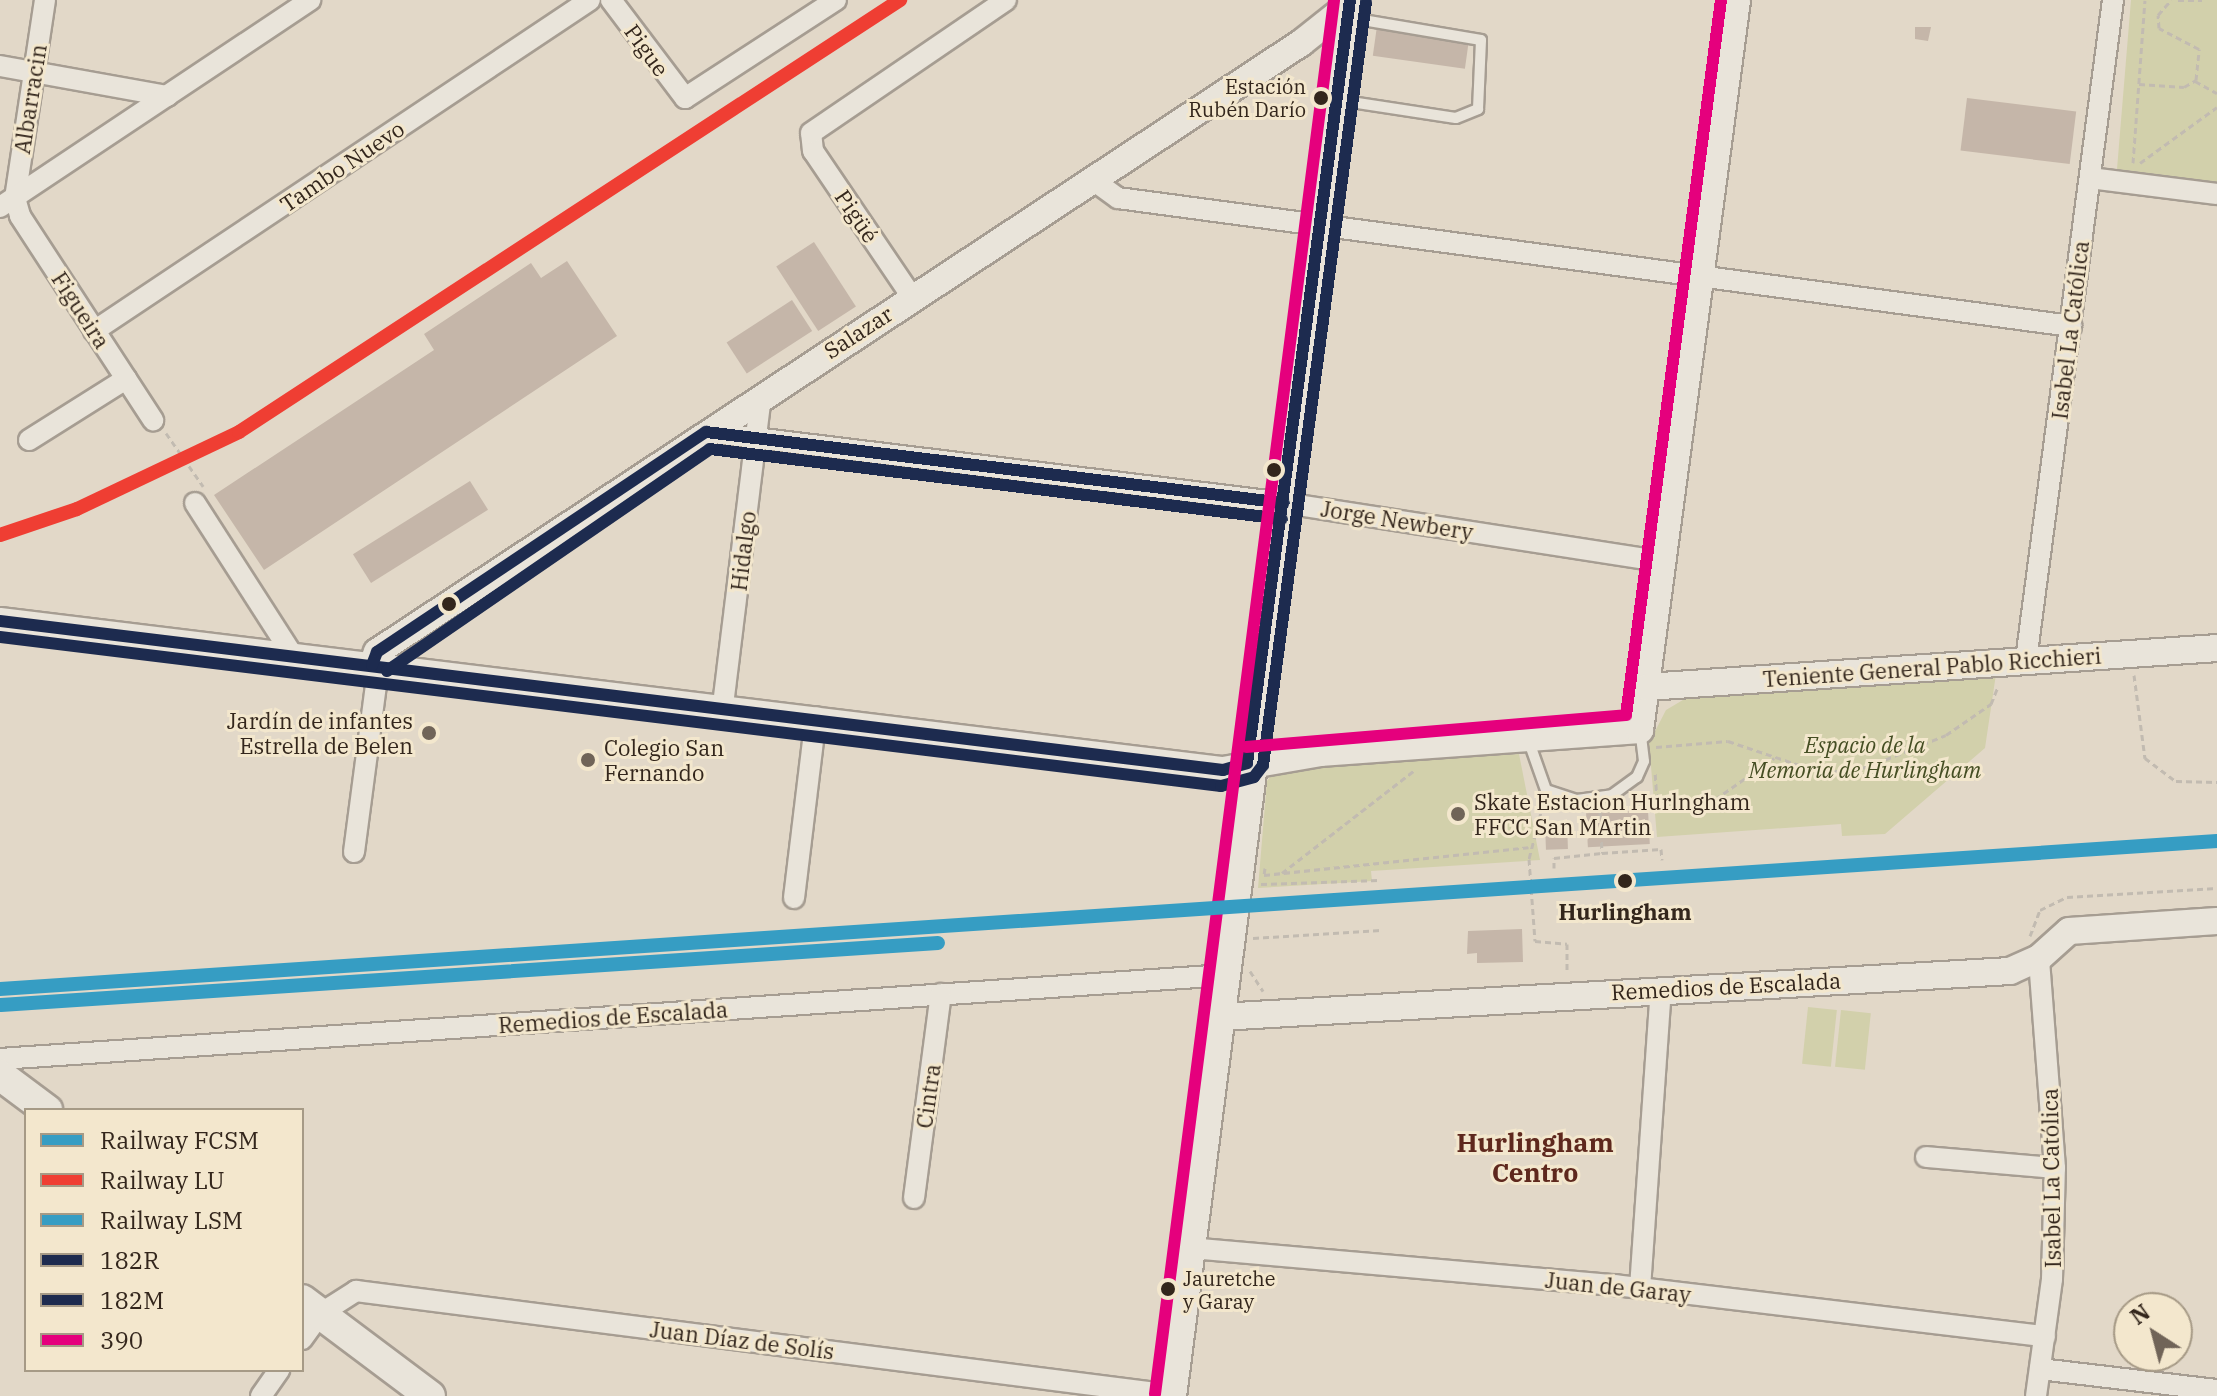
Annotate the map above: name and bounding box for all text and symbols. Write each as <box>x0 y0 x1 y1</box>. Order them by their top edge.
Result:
street label: Pigue <box>619 19 675 81</box>
street label: Albarracin <box>8 42 52 156</box>
place label: Estación Rubén Darío <box>1189 74 1306 121</box>
marker: Estación Rubén Darío <box>1313 90 1329 106</box>
street label: Tambo Nuevo <box>275 115 409 217</box>
street label: Pigüé <box>830 185 884 247</box>
street label: Isabel La Católica <box>2046 239 2094 421</box>
street label: Figueira <box>46 267 116 353</box>
street label: Salazar <box>819 300 897 364</box>
unlabelled marker <box>1266 462 1282 478</box>
street label: Jorge Newbery <box>1319 495 1475 545</box>
street label: Hidalgo <box>725 509 761 593</box>
unlabelled marker <box>441 596 457 612</box>
street label: Teniente General Pablo Ricchieri <box>1762 642 2102 692</box>
place label: Jardín de infantes Estrella de Belen <box>227 707 413 758</box>
marker: Jardín de infantes Estrella de Belen <box>420 724 438 742</box>
park label: Espacio de la Memoria de Hurlingham <box>1749 731 1981 782</box>
place label: Colegio San Fernando <box>604 734 724 786</box>
marker: Colegio San Fernando <box>579 751 597 769</box>
place label: Skate Estacion Hurlngham FFCC San MArtin <box>1474 788 1751 840</box>
marker: Skate Estacion Hurlngham FFCC San MArtin <box>1449 805 1467 823</box>
marker: Hurlingham <box>1611 867 1639 895</box>
place label: Hurlingham <box>1558 899 1692 925</box>
street label: Remedios de Escalada <box>1610 967 1842 1005</box>
street label: Remedios de Escalada <box>497 996 729 1038</box>
street label: Cintra <box>910 1062 946 1130</box>
street label: Isabel La Católica <box>2036 1088 2066 1268</box>
legend <box>24 1108 304 1372</box>
text: Railway FCSM <box>100 1124 259 1156</box>
district label: Hurlingham Centro <box>1456 1127 1614 1188</box>
text: Railway LU <box>100 1164 225 1196</box>
text: Railway LSM <box>100 1204 243 1236</box>
text: 182R <box>100 1244 159 1276</box>
place label: Jauretche y Garay <box>1183 1266 1275 1313</box>
street label: Juan de Garay <box>1544 1266 1692 1308</box>
marker: Jauretche y Garay <box>1160 1281 1176 1297</box>
text: 182M <box>100 1284 164 1316</box>
north arrow <box>2113 1292 2193 1372</box>
text: N <box>2124 1297 2155 1331</box>
street label: Juan Díaz de Solís <box>648 1316 836 1364</box>
text: 390 <box>100 1324 143 1356</box>

